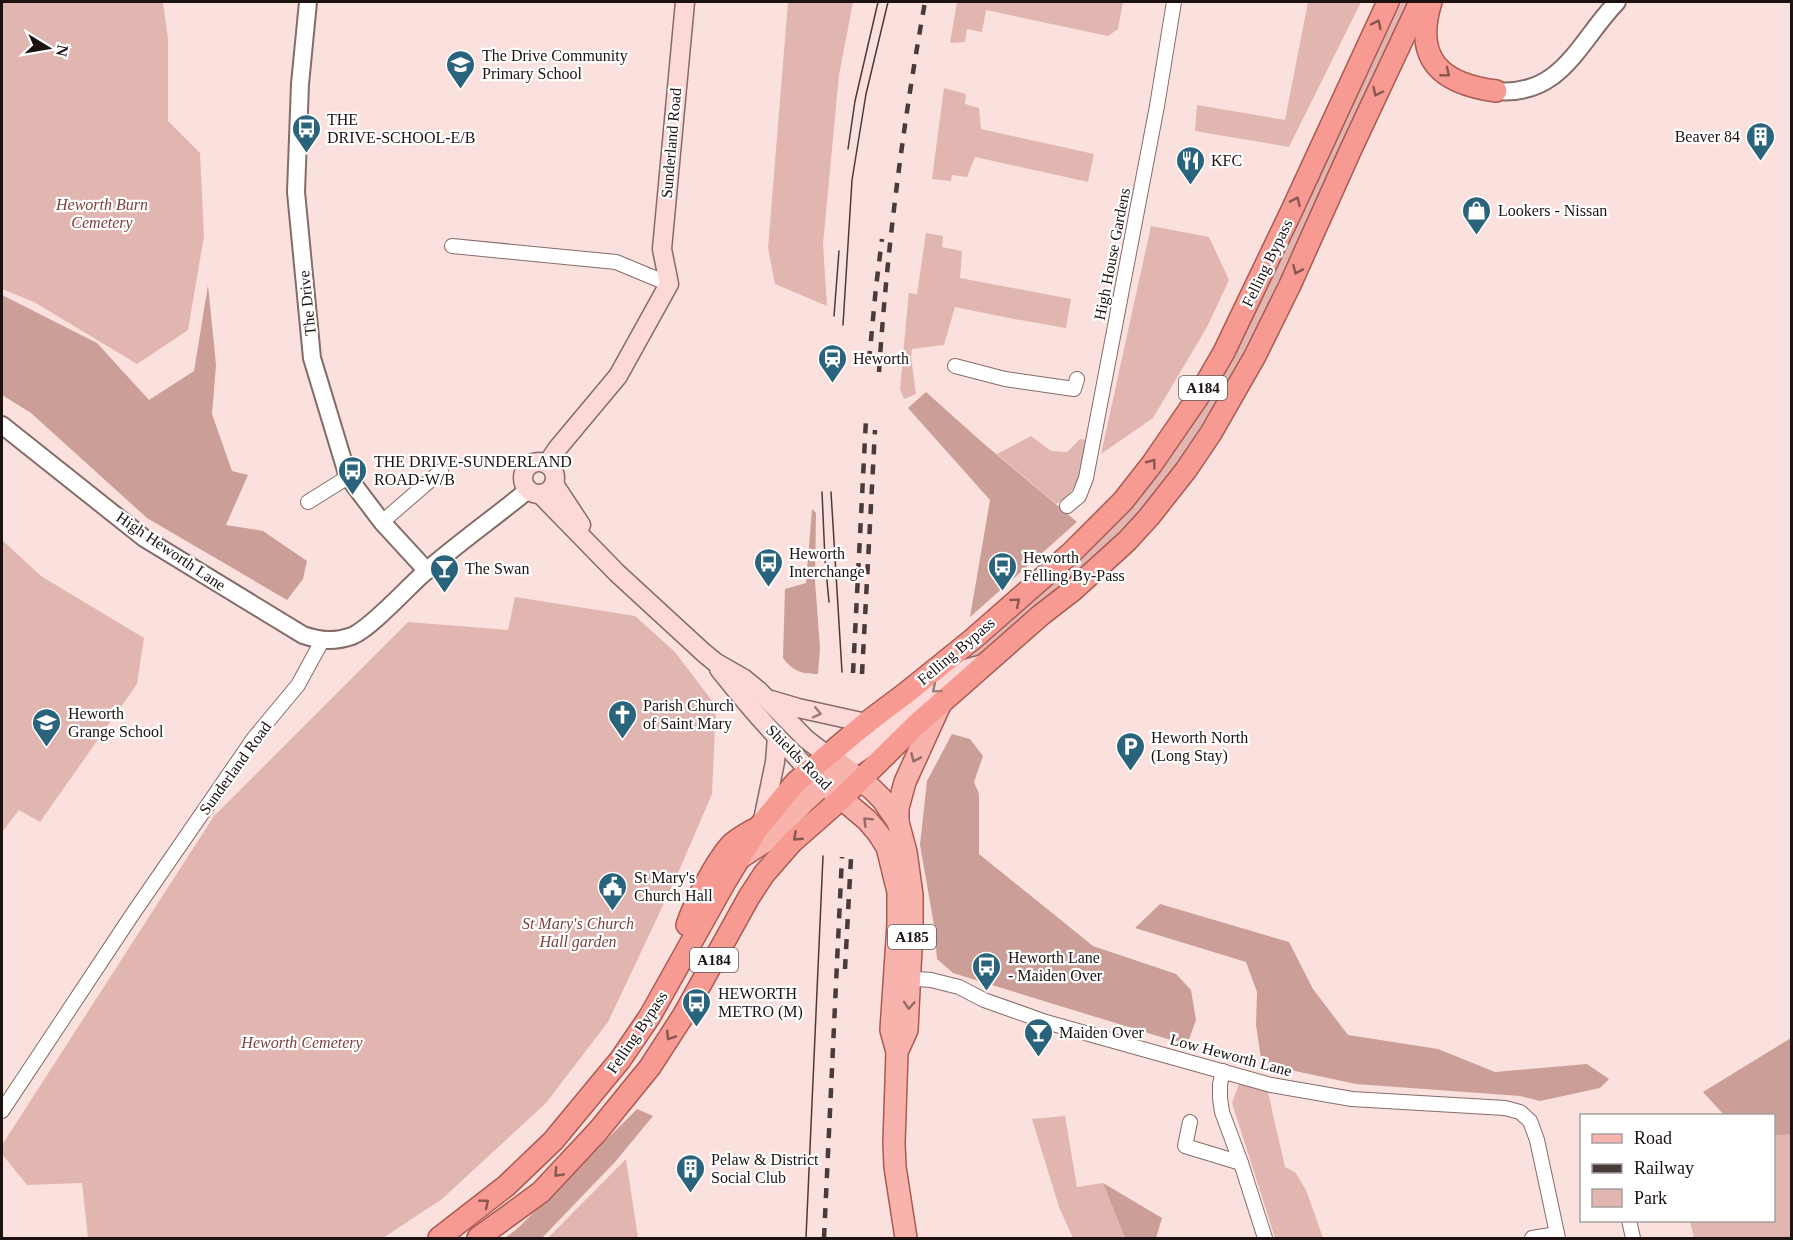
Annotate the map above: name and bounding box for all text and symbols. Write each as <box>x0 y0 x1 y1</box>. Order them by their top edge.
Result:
north arrow <box>18 18 78 78</box>
one-way arrow <box>1370 19 1382 30</box>
text: N <box>53 43 72 58</box>
place label: The Drive Community Primary School <box>482 47 628 83</box>
school or university icon: The Drive Community Primary School <box>445 48 477 90</box>
one-way arrow <box>1439 66 1450 77</box>
one-way arrow <box>1373 86 1385 97</box>
street label: Sunderland Road <box>658 87 684 199</box>
place label: THE DRIVE-SCHOOL-E/B <box>327 111 475 146</box>
bus stop icon: THE DRIVE-SCHOOL-E/B <box>290 112 322 154</box>
building icon: Beaver 84 <box>1745 120 1777 162</box>
place label: Beaver 84 <box>1675 128 1740 145</box>
restaurant icon: KFC <box>1174 144 1206 186</box>
place label: KFC <box>1211 152 1242 169</box>
street label: High House Gardens <box>1091 187 1134 322</box>
shop icon: Lookers - Nissan <box>1461 194 1493 236</box>
park label: Heworth Burn Cemetery <box>55 196 148 232</box>
one-way arrow <box>1289 196 1301 207</box>
place label: Lookers - Nissan <box>1498 202 1607 219</box>
street label: Felling Bypass <box>1238 216 1296 310</box>
one-way arrow <box>1292 263 1304 274</box>
street label: The Drive <box>295 270 319 336</box>
station icon: Heworth <box>816 342 848 384</box>
place label: Heworth <box>853 350 909 367</box>
road number: A184 <box>1179 376 1227 400</box>
place label: THE DRIVE-SUNDERLAND ROAD-W/B <box>374 453 572 488</box>
bus stop icon: THE DRIVE-SUNDERLAND ROAD-W/B <box>337 454 369 496</box>
one-way arrow <box>1145 459 1156 470</box>
street label: High Heworth Lane <box>113 508 229 595</box>
place label: Heworth Interchange <box>789 545 865 581</box>
bus stop icon: Heworth Interchange <box>752 546 784 588</box>
place label: Heworth Felling By-Pass <box>1023 549 1125 585</box>
bus stop icon: Heworth Felling By-Pass <box>986 550 1018 592</box>
bar icon: The Swan <box>428 552 460 594</box>
place label: The Swan <box>465 560 529 577</box>
one-way arrow <box>1009 598 1020 609</box>
street label: Felling Bypass <box>914 614 999 689</box>
one-way arrow <box>932 682 943 693</box>
place label: Parish Church of Saint Mary <box>643 697 734 733</box>
church icon: Parish Church of Saint Mary <box>606 698 638 740</box>
place label: Heworth Grange School <box>68 705 164 741</box>
school or university icon: Heworth Grange School <box>31 706 63 748</box>
one-way arrow <box>812 706 822 719</box>
street label: Sunderland Road <box>196 718 274 818</box>
street label: Shields Road <box>763 721 835 793</box>
place label: Heworth North (Long Stay) <box>1151 729 1248 765</box>
parking icon: Heworth North (Long Stay) <box>1114 730 1146 772</box>
one-way arrow <box>910 752 922 763</box>
one-way arrow <box>863 817 874 828</box>
one-way arrow <box>794 830 805 841</box>
place label: St Mary's Church Hall <box>634 869 713 904</box>
public building icon: St Mary's Church Hall <box>597 870 629 912</box>
park label: St Mary's Church Hall garden <box>522 915 634 951</box>
road number: A185 <box>888 925 936 949</box>
road number: A184 <box>690 948 738 972</box>
place label: Heworth Lane - Maiden Over <box>1008 949 1103 984</box>
bus stop icon: Heworth Lane - Maiden Over <box>971 950 1003 992</box>
place label: HEWORTH METRO (M) <box>718 985 803 1021</box>
bus stop icon: HEWORTH METRO (M) <box>681 986 713 1028</box>
street label: Felling Bypass <box>603 988 672 1077</box>
one-way arrow <box>902 1000 915 1009</box>
bar icon: Maiden Over <box>1022 1016 1054 1058</box>
place label: Maiden Over <box>1059 1024 1145 1041</box>
one-way arrow <box>665 1030 677 1040</box>
street label: Low Heworth Lane <box>1168 1031 1294 1079</box>
park label: Heworth Cemetery <box>240 1034 364 1052</box>
legend <box>1580 1114 1775 1222</box>
text: Road <box>1634 1128 1672 1148</box>
place label: Pelaw & District Social Club <box>711 1151 819 1186</box>
building icon: Pelaw & District Social Club <box>674 1152 706 1194</box>
text: Railway <box>1634 1158 1694 1178</box>
one-way arrow <box>554 1167 565 1177</box>
text: Park <box>1634 1188 1667 1208</box>
one-way arrow <box>479 1199 490 1210</box>

